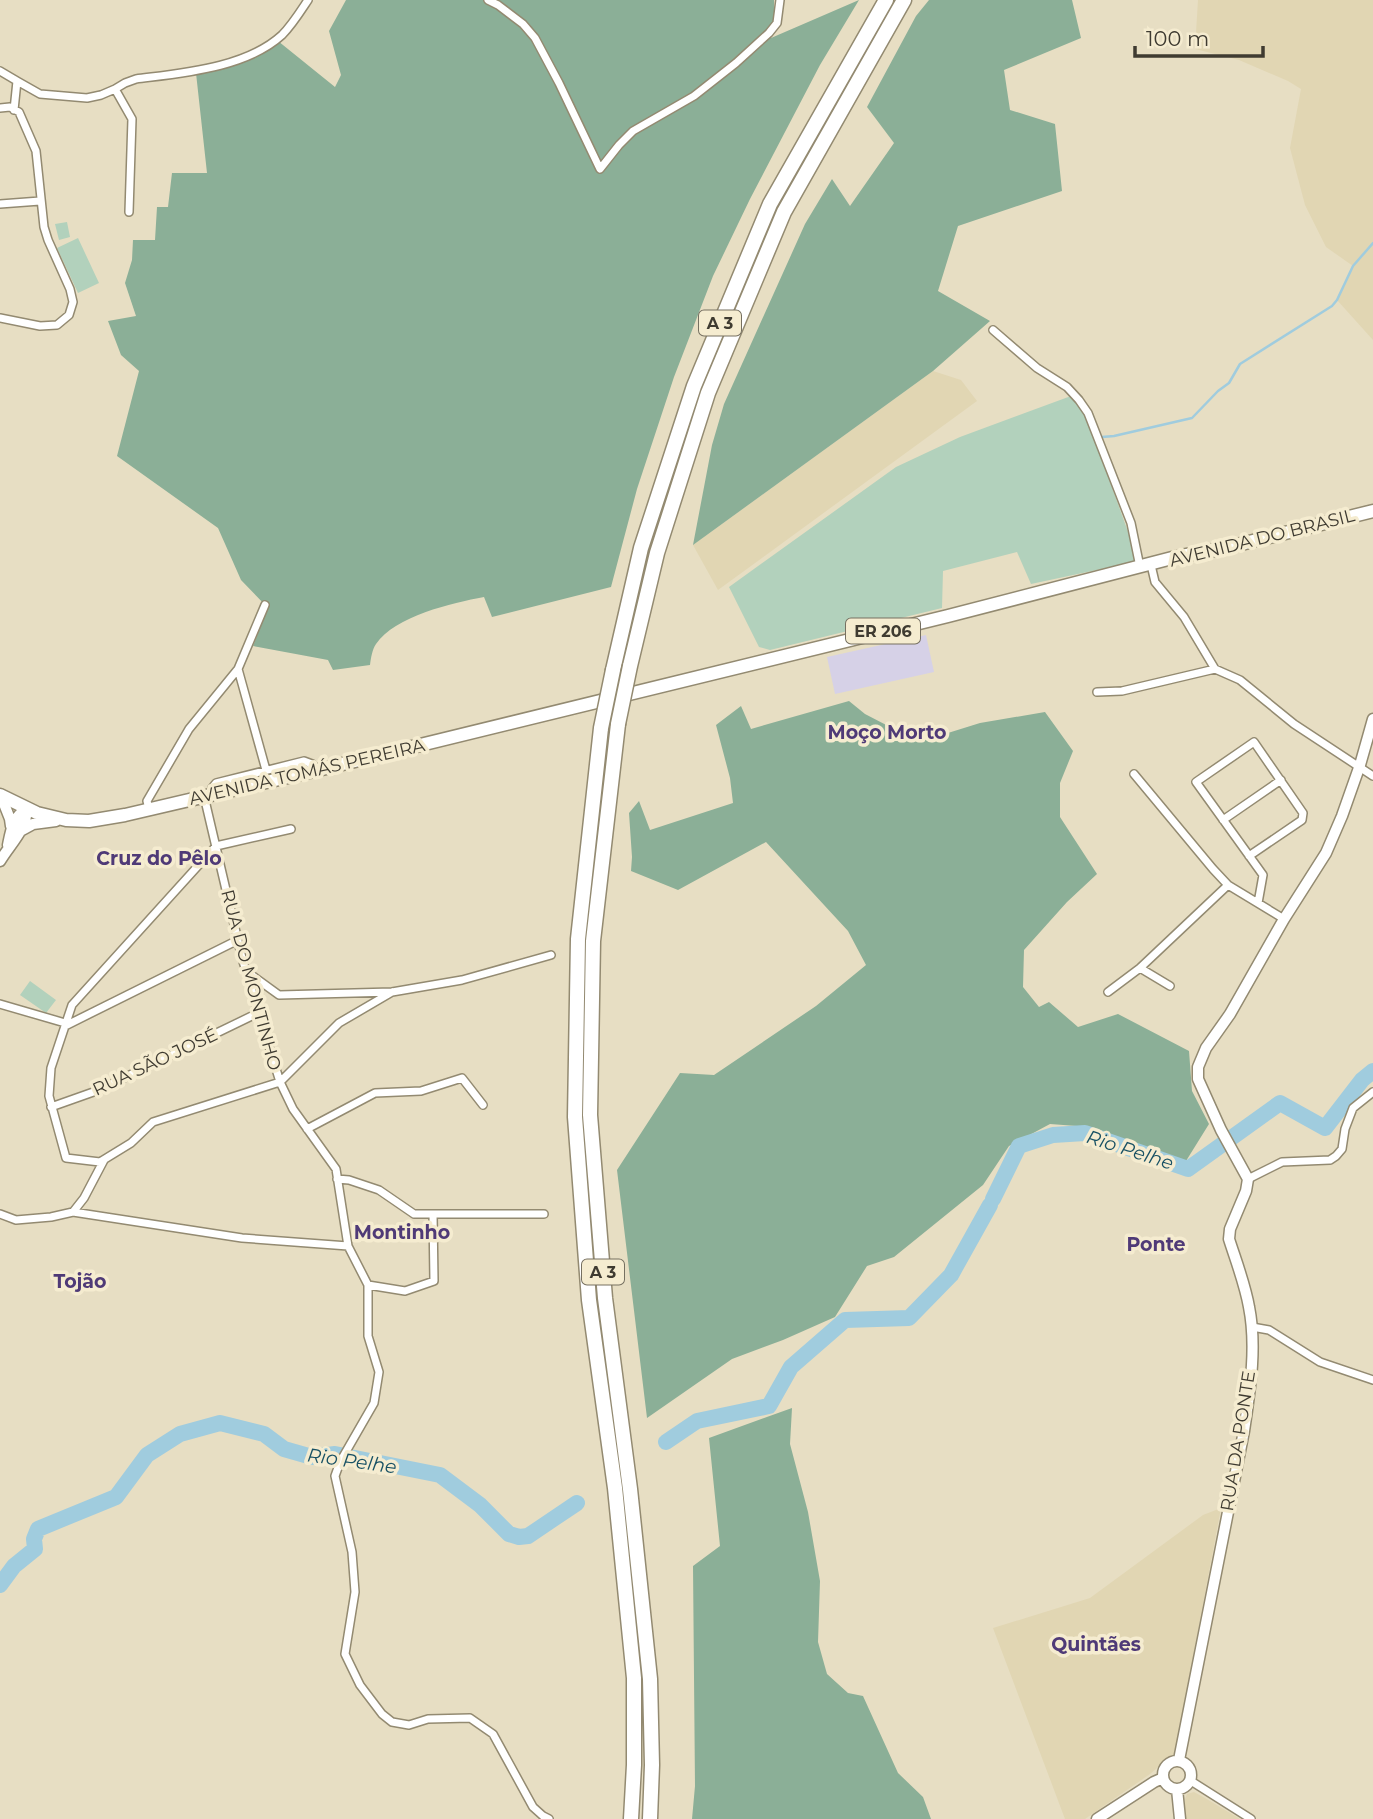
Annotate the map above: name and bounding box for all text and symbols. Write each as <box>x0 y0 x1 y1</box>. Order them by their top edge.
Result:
scale bar <box>1135 14 1263 58</box>
text: 100 m <box>1146 26 1209 51</box>
road number: A 3 <box>699 310 741 336</box>
street label: AVENIDA DO BRASIL <box>1167 504 1357 572</box>
road number: ER 206 <box>846 618 920 644</box>
district label: Moço Morto <box>828 721 946 744</box>
street label: AVENIDA TOMÁS PEREIRA <box>187 734 427 810</box>
district label: Cruz do Pêlo <box>96 847 222 870</box>
street label: RUA DO MONTINHO <box>216 887 286 1073</box>
street label: RUA SÃO JOSÉ <box>89 1023 221 1101</box>
water label: Rio Pelhe <box>1084 1125 1176 1175</box>
district label: Montinho <box>354 1221 450 1244</box>
district label: Ponte <box>1126 1233 1186 1256</box>
road number: A 3 <box>582 1260 624 1284</box>
district label: Tojão <box>53 1270 107 1293</box>
street label: RUA DA PONTE <box>1216 1369 1260 1513</box>
water label: Rio Pelhe <box>306 1443 398 1479</box>
district label: Quintães <box>1051 1633 1141 1656</box>

